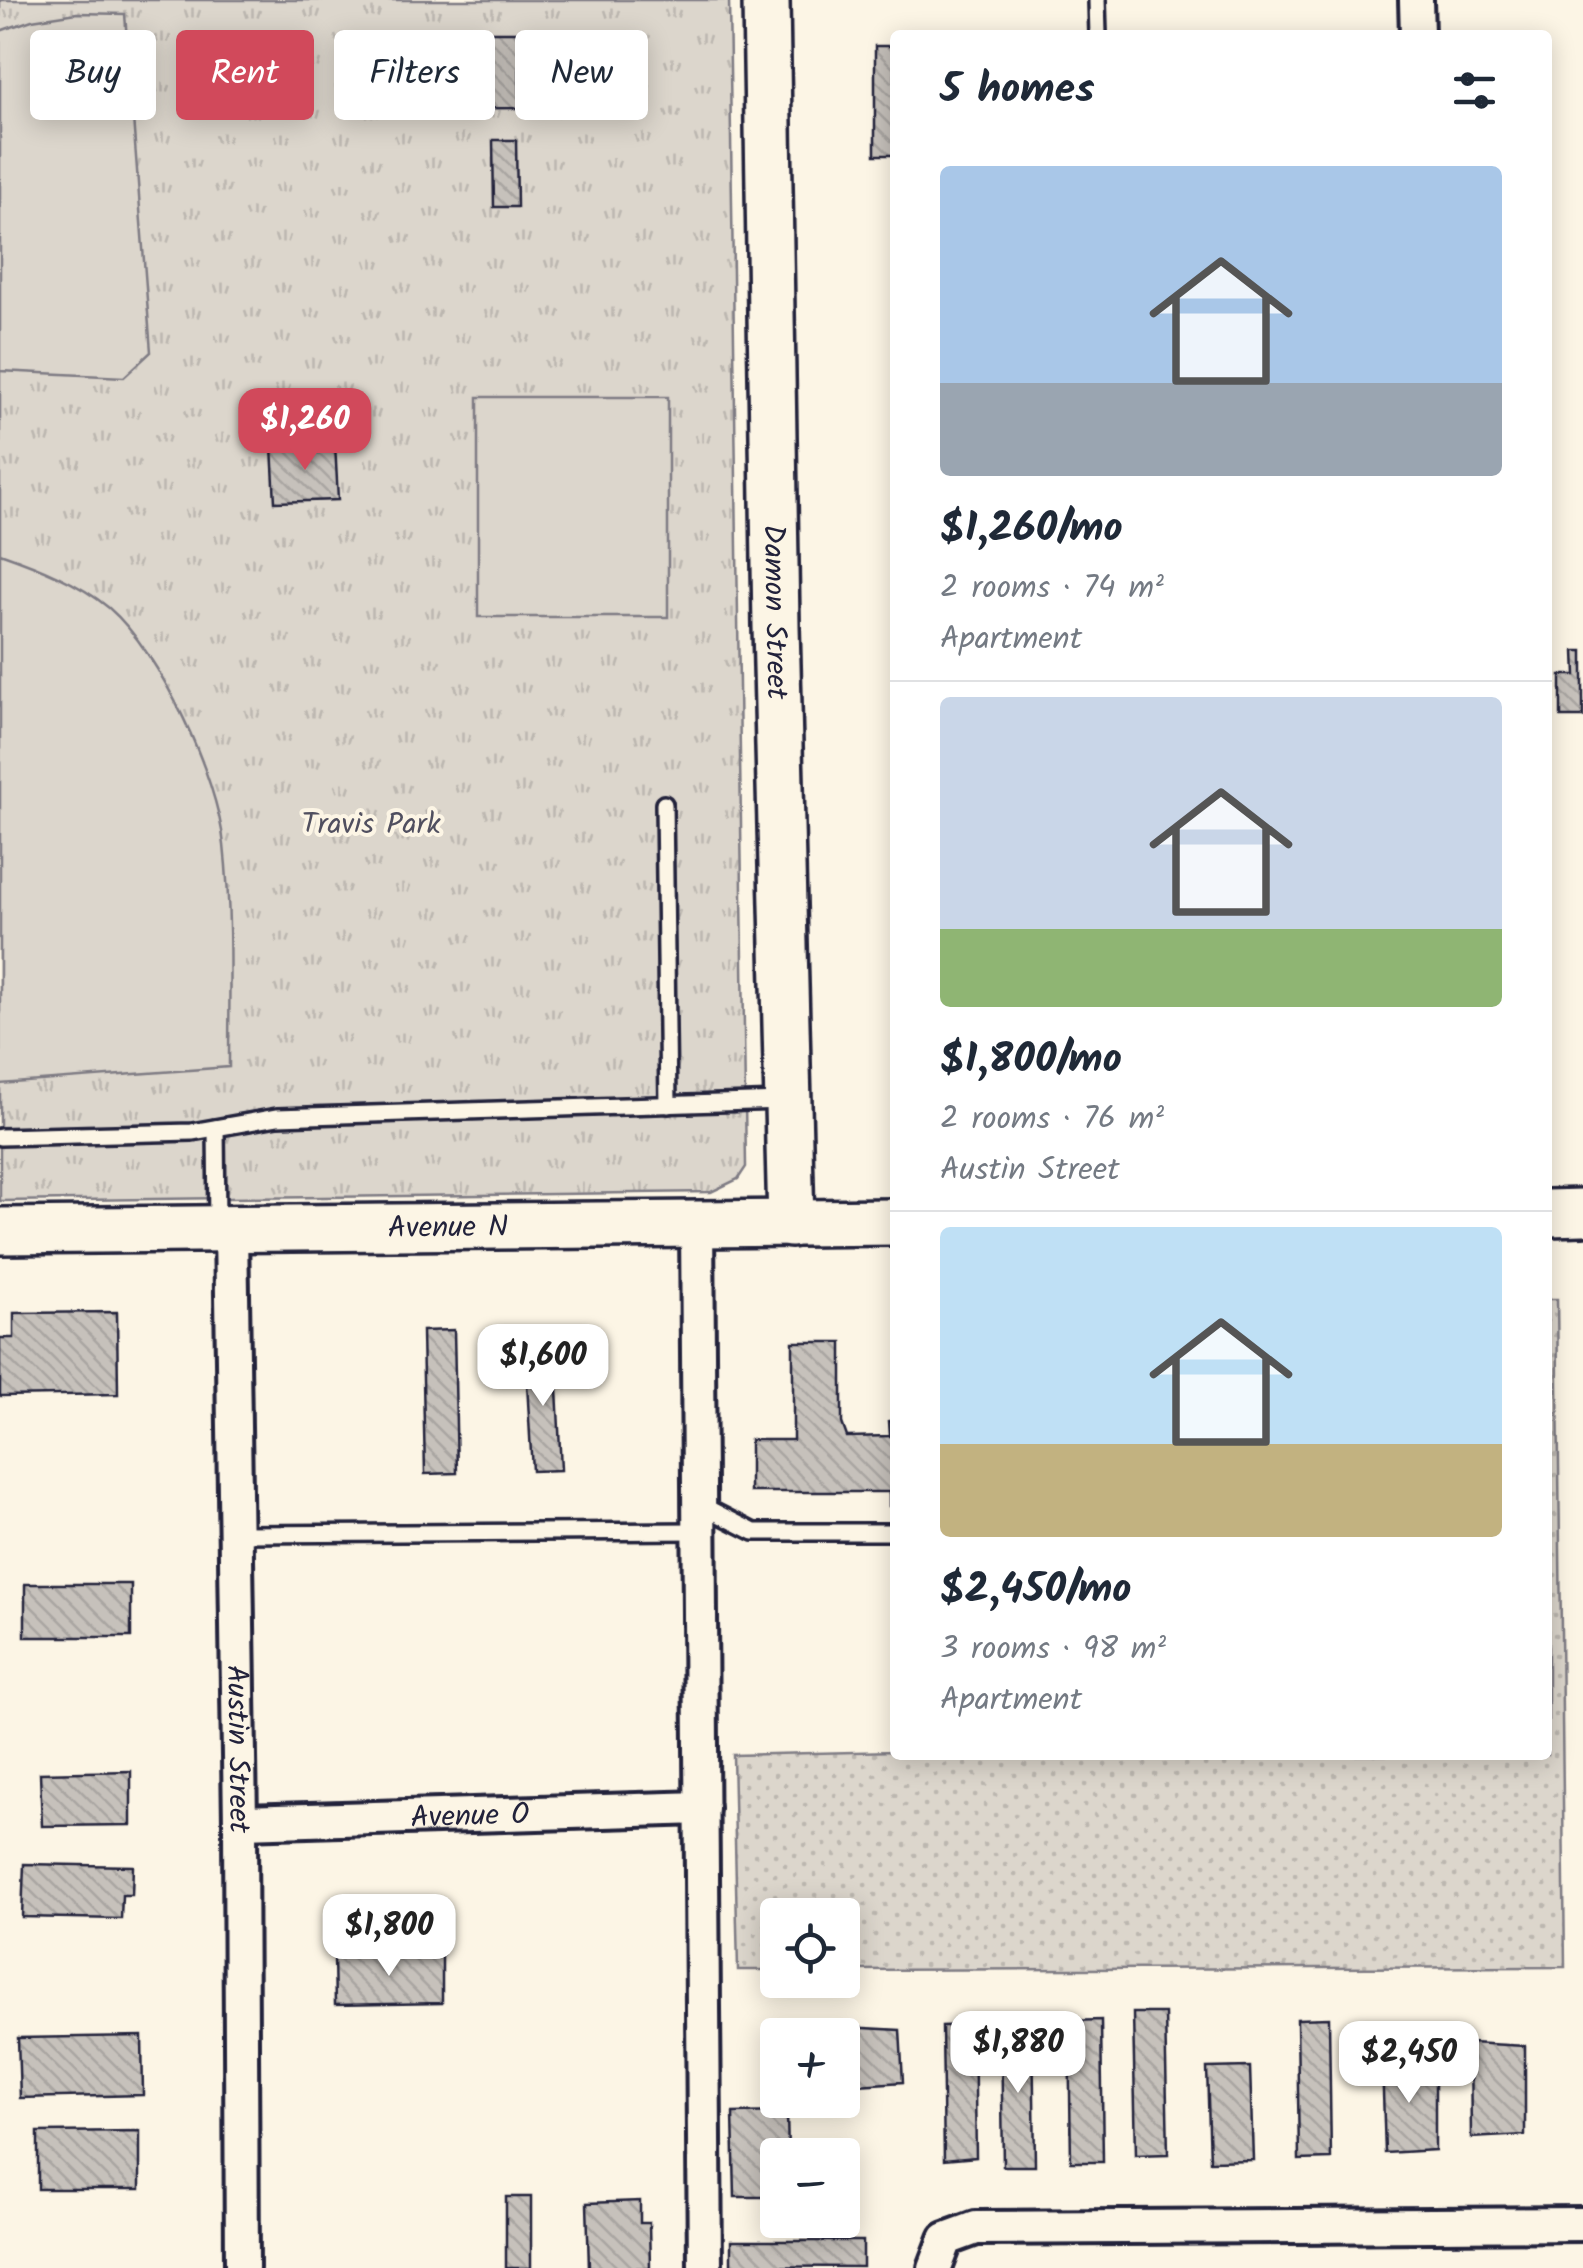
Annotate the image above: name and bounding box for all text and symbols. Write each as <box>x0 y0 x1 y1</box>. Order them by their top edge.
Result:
chip: Buy <box>30 30 156 120</box>
chip: Rent <box>176 30 314 120</box>
chip: Filters <box>334 30 495 120</box>
chip: New <box>515 30 648 120</box>
text: 5 homes <box>940 57 1095 124</box>
icon: filters <box>1447 63 1502 118</box>
icon: home <box>1131 231 1311 411</box>
pin: $1,260 <box>224 388 386 473</box>
text: $1,260 <box>260 395 350 446</box>
text: $1,260/mo <box>940 496 1123 563</box>
street label: Damon Street <box>748 524 800 700</box>
text: 2 rooms · 74 m² <box>940 563 1164 614</box>
text: Apartment <box>940 614 1082 665</box>
icon: home <box>1131 762 1311 942</box>
park label: Travis Park <box>301 801 441 849</box>
text: $1,800/mo <box>940 1027 1122 1094</box>
text: 2 rooms · 76 m² <box>940 1094 1164 1145</box>
text: Austin Street <box>940 1145 1120 1196</box>
street label: Avenue N <box>387 1204 509 1253</box>
icon: home <box>1131 1292 1311 1472</box>
pin: $1,600 <box>462 1324 624 1409</box>
text: $1,600 <box>499 1331 587 1382</box>
text: $2,450/mo <box>940 1557 1131 1624</box>
text: 3 rooms · 98 m² <box>940 1624 1166 1675</box>
street label: Austin Street <box>212 1664 262 1834</box>
text: Apartment <box>940 1675 1082 1726</box>
street label: Avenue O <box>410 1791 530 1843</box>
pin: $1,800 <box>308 1894 470 1979</box>
map controls <box>760 1898 860 2238</box>
button: locate <box>760 1898 860 1998</box>
text: $1,800 <box>345 1901 433 1952</box>
pin: $1,880 <box>937 2011 1099 2096</box>
button: + <box>760 2018 860 2118</box>
text: $1,880 <box>972 2018 1064 2069</box>
pin: $2,450 <box>1328 2021 1490 2106</box>
text: $2,450 <box>1361 2028 1457 2079</box>
button: − <box>760 2138 860 2238</box>

